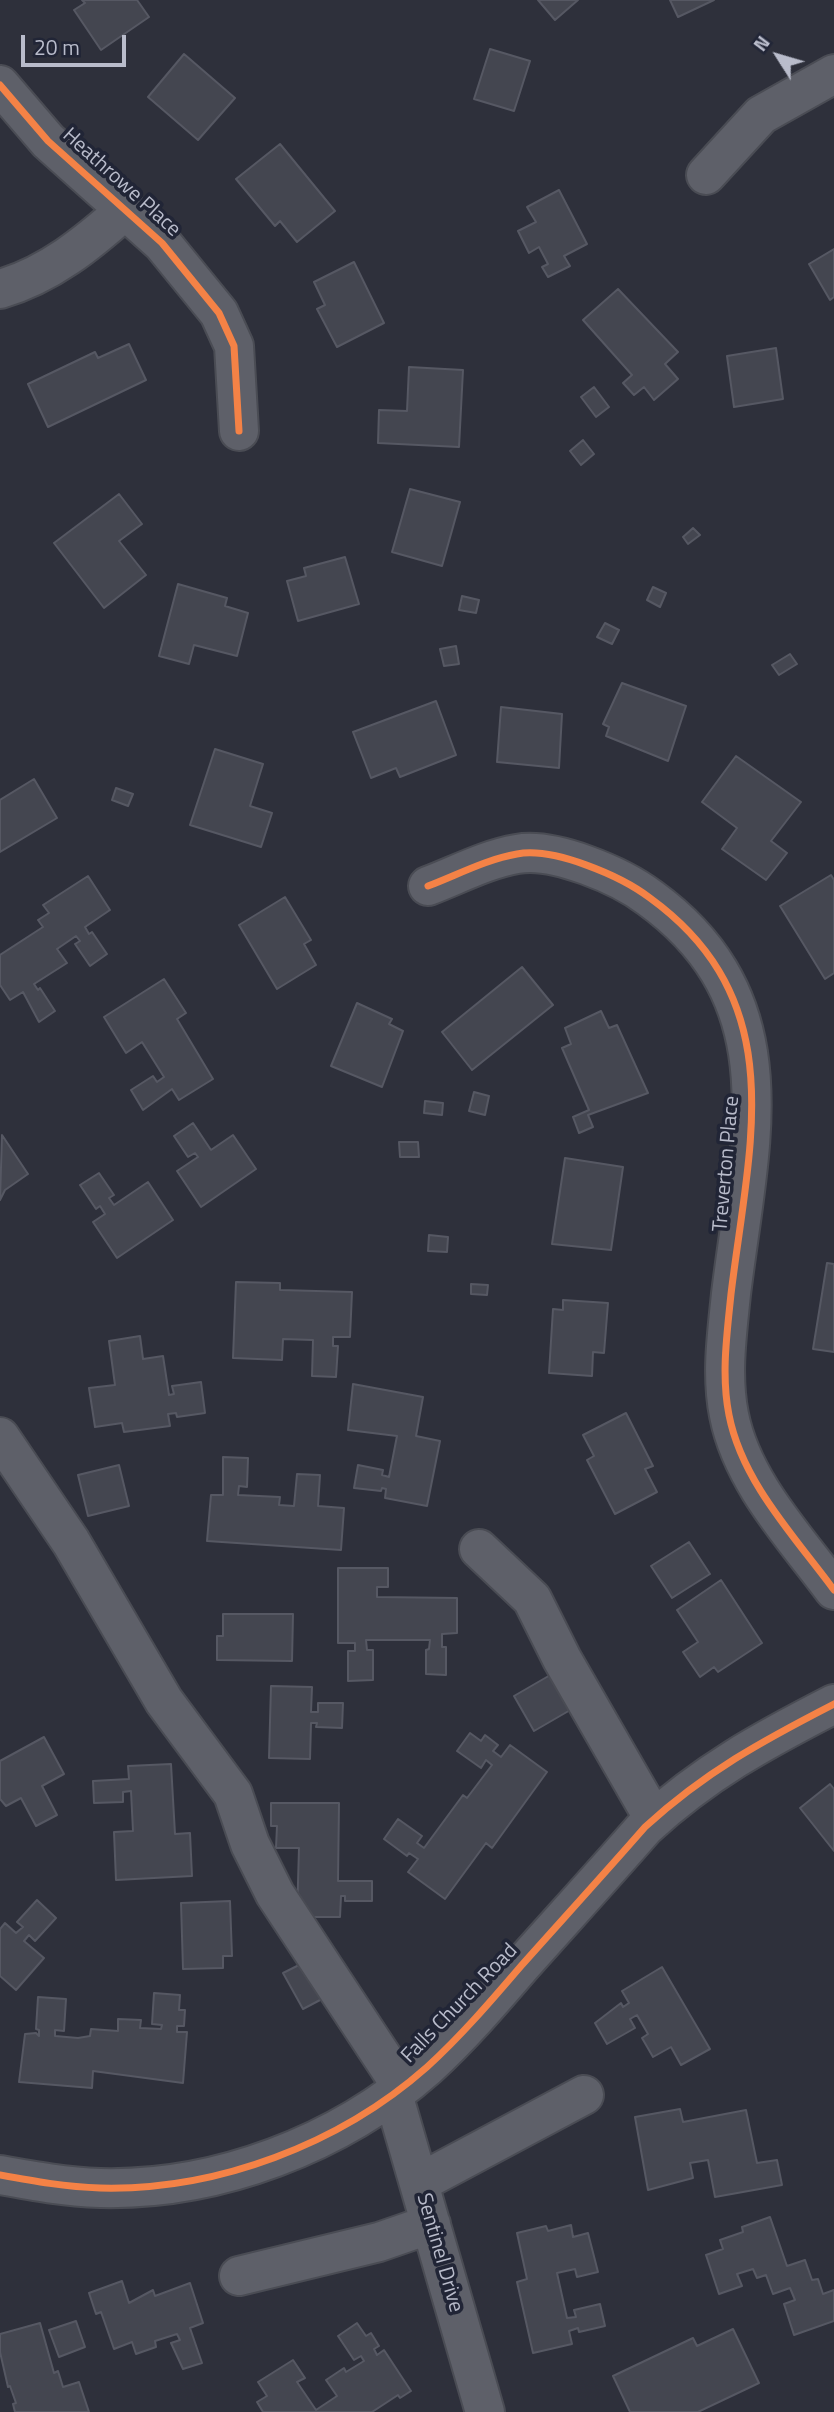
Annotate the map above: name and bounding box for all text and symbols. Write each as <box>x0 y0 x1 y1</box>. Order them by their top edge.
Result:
scale bar <box>24 21 130 65</box>
north arrow <box>743 21 813 91</box>
text: N <box>745 29 776 57</box>
text: 20 m <box>34 31 80 63</box>
street label: Heathrowe Place <box>57 123 185 243</box>
street label: Treverton Place <box>709 1095 745 1233</box>
street label: Falls Church Road <box>397 1939 523 2069</box>
street label: Sentinel Drive <box>410 2191 468 2315</box>

